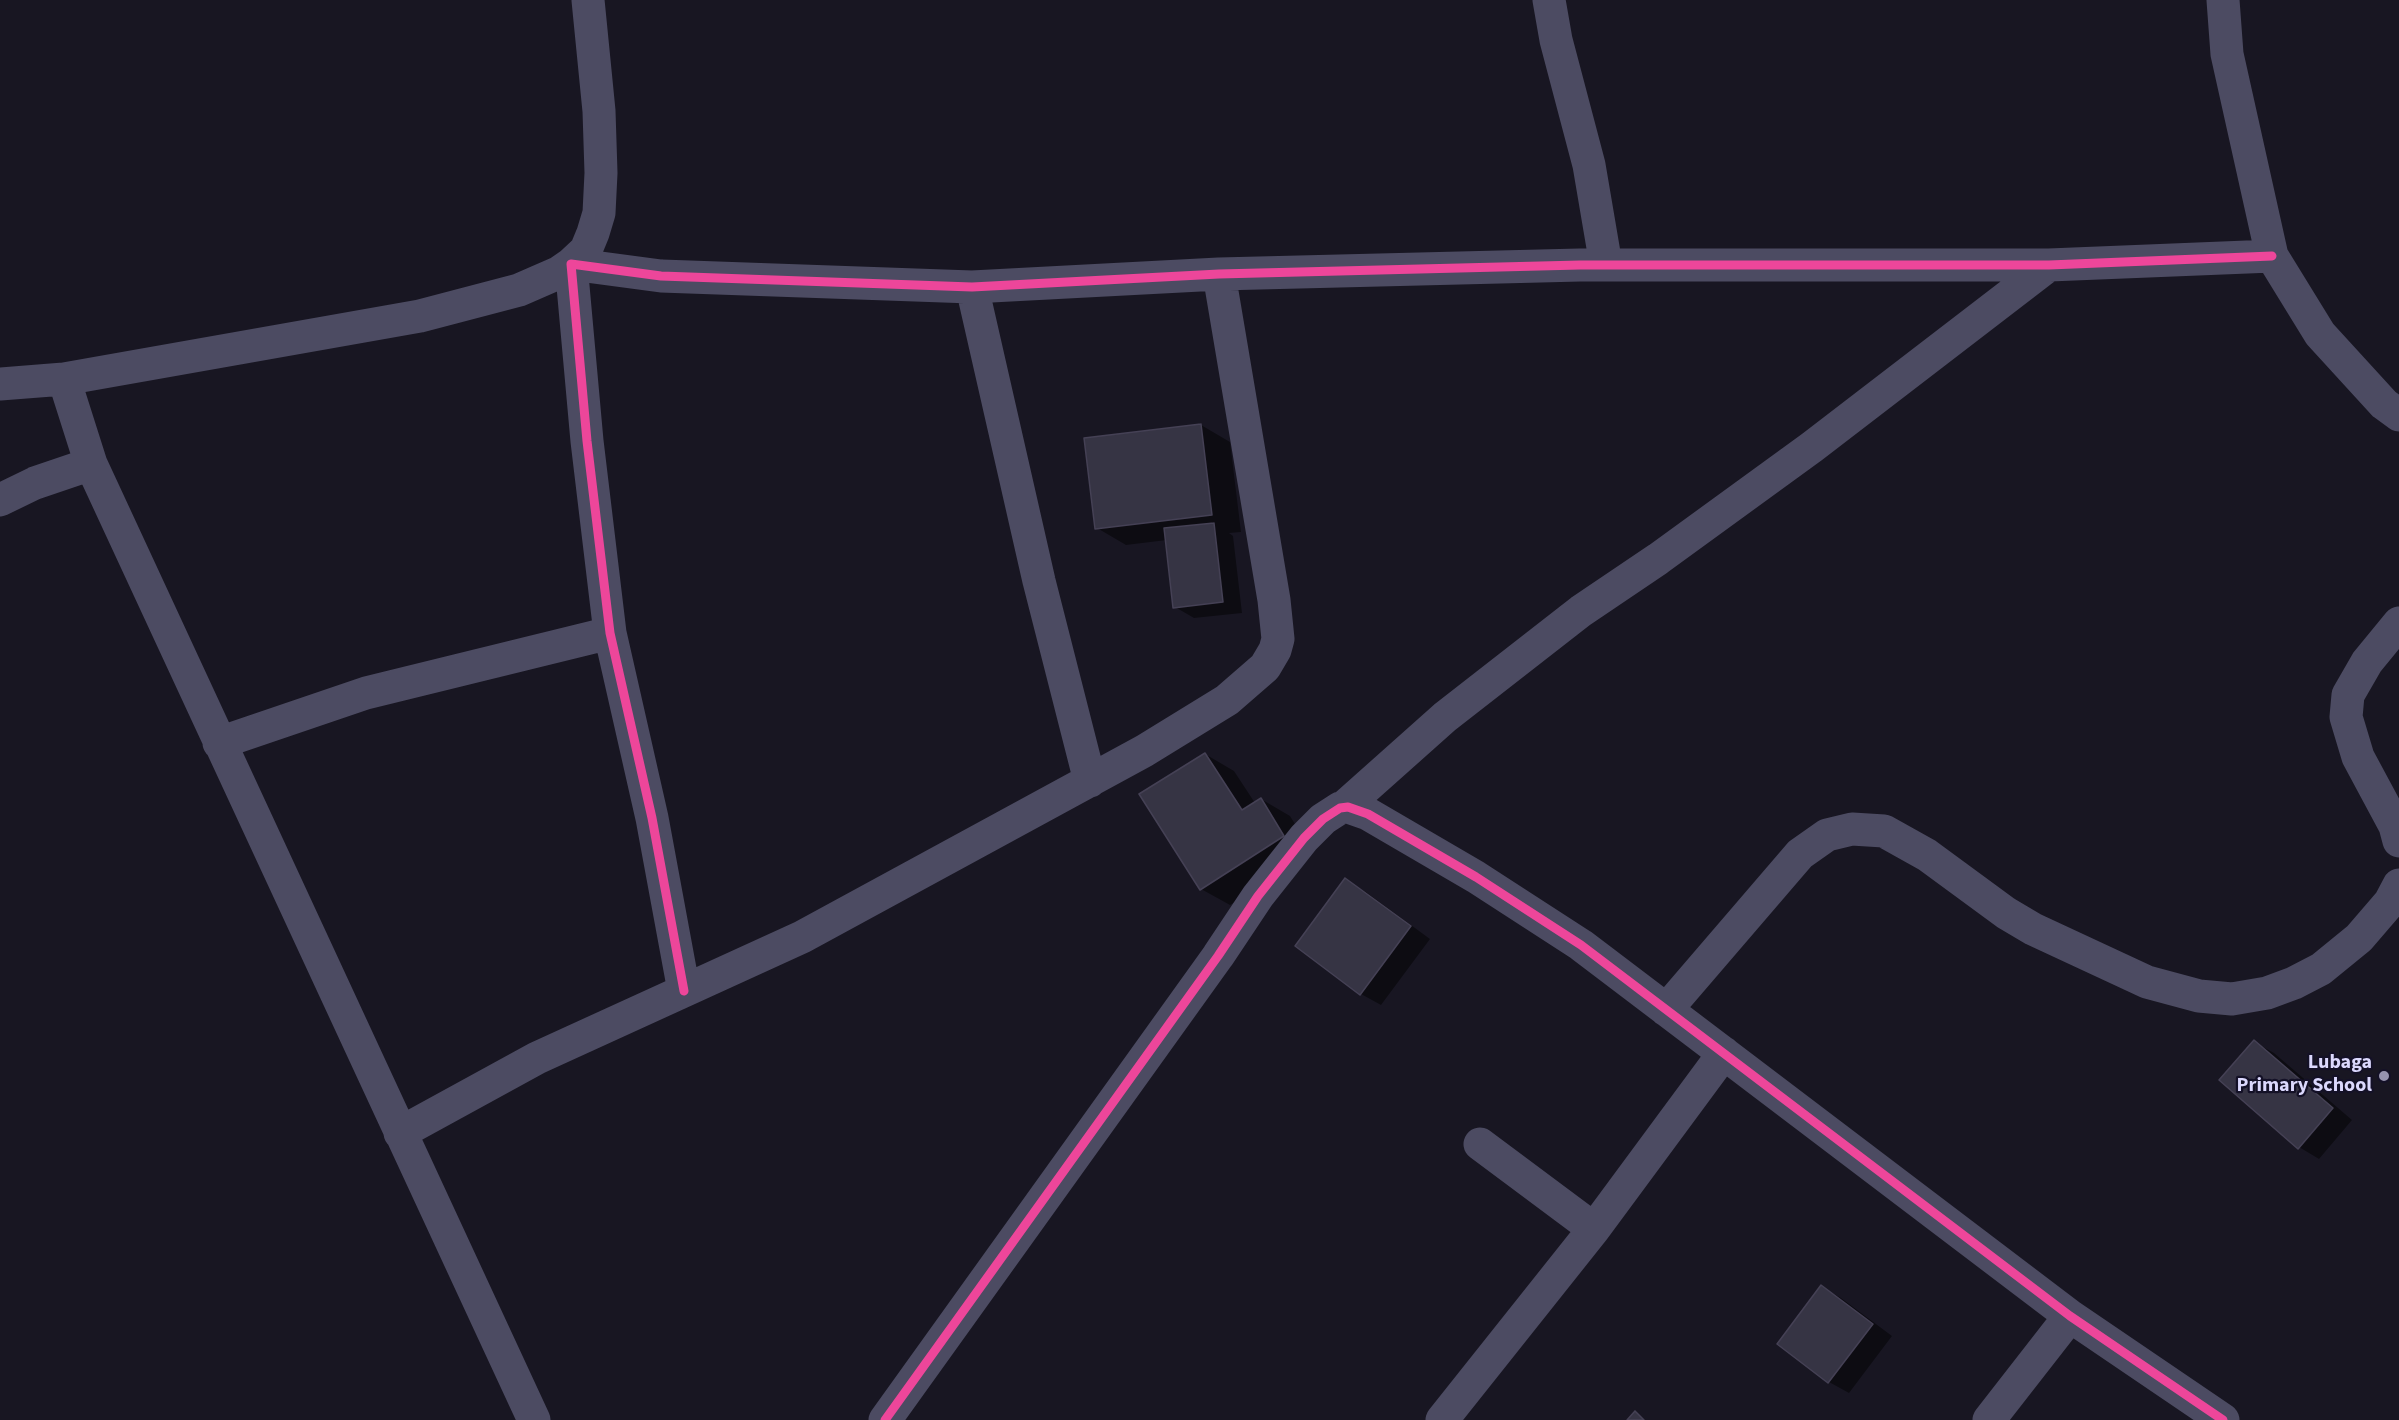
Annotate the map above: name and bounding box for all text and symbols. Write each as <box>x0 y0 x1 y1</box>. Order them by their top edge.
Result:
place label: Lubaga Primary School <box>2237 1052 2372 1099</box>
marker: Lubaga Primary School <box>2377 1069 2391 1083</box>

